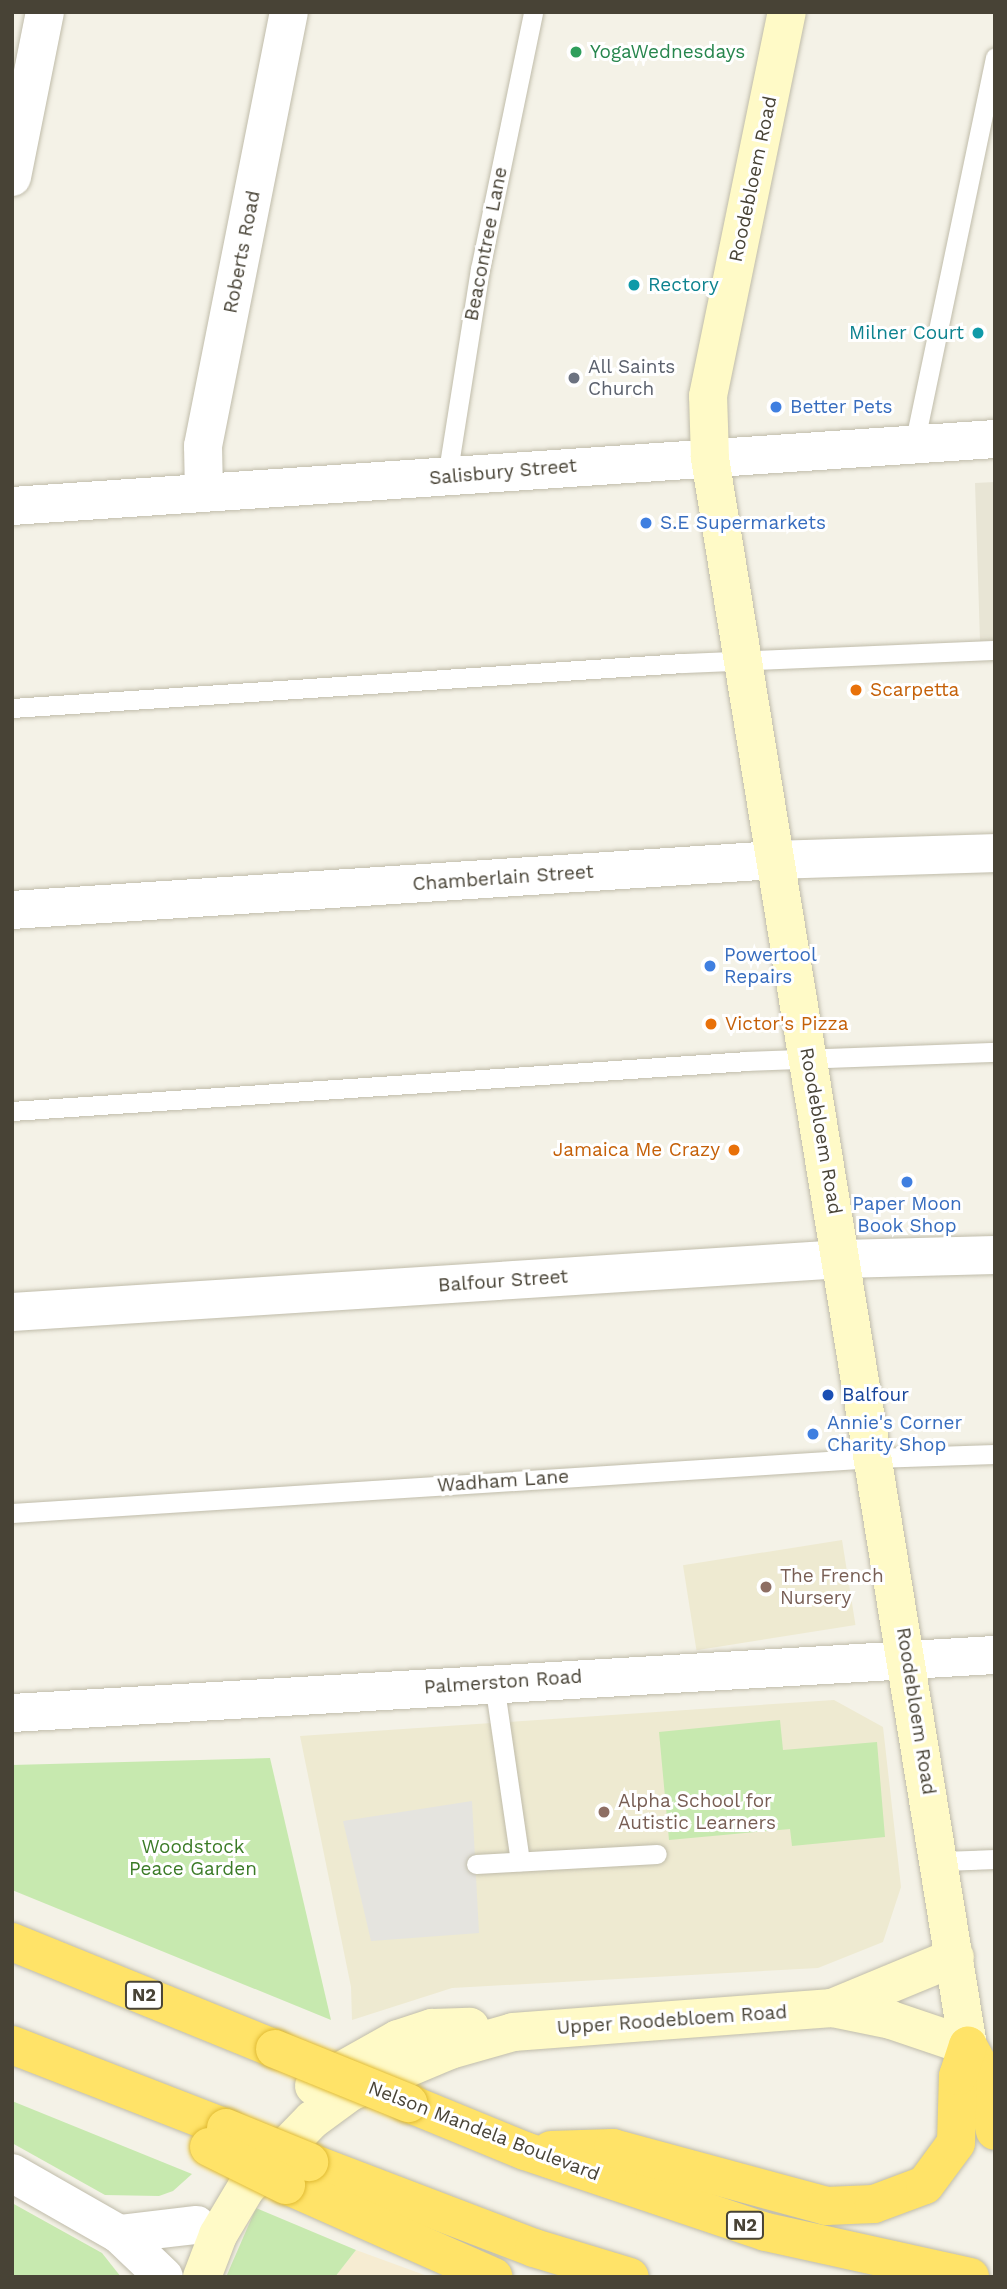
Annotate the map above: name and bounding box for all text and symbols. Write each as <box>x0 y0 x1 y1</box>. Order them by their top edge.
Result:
place label: YogaWednesdays <box>590 41 745 63</box>
marker: YogaWednesdays <box>568 44 584 60</box>
street label: Roodebloem Road <box>724 94 782 264</box>
street label: Beacontree Lane <box>460 165 512 323</box>
street label: Roberts Road <box>219 189 265 315</box>
place label: Rectory <box>648 274 719 296</box>
marker: Rectory <box>626 277 642 293</box>
place label: Milner Court <box>849 322 964 344</box>
marker: Milner Court <box>970 325 986 341</box>
place label: All Saints Church <box>588 356 676 400</box>
marker: All Saints Church <box>566 370 582 386</box>
place label: Better Pets <box>790 396 893 418</box>
marker: Better Pets <box>768 399 784 415</box>
street label: Salisbury Street <box>428 454 578 490</box>
place label: S.E Supermarkets <box>660 512 826 534</box>
marker: S.E Supermarkets <box>638 515 654 531</box>
place label: Scarpetta <box>870 679 959 701</box>
marker: Scarpetta <box>848 682 864 698</box>
street label: Chamberlain Street <box>412 860 594 896</box>
place label: Powertool Repairs <box>724 944 817 988</box>
marker: Powertool Repairs <box>702 958 718 974</box>
place label: Victor's Pizza <box>725 1013 848 1035</box>
marker: Victor's Pizza <box>703 1016 719 1032</box>
street label: Roodebloem Road <box>795 1046 847 1216</box>
place label: Jamaica Me Crazy <box>552 1139 720 1161</box>
marker: Jamaica Me Crazy <box>726 1142 742 1158</box>
marker: Paper Moon Book Shop <box>899 1174 915 1190</box>
place label: Paper Moon Book Shop <box>852 1193 962 1237</box>
street label: Balfour Street <box>437 1265 569 1297</box>
place label: Balfour <box>842 1384 909 1406</box>
marker: Balfour <box>820 1387 836 1403</box>
place label: Annie's Corner Charity Shop <box>827 1412 962 1456</box>
marker: Annie's Corner Charity Shop <box>805 1426 821 1442</box>
street label: Wadham Lane <box>436 1465 570 1497</box>
place label: The French Nursery <box>780 1565 884 1609</box>
marker: The French Nursery <box>758 1579 774 1595</box>
street label: Roodebloem Road <box>892 1626 940 1796</box>
street label: Palmerston Road <box>423 1665 583 1699</box>
place label: Alpha School for Autistic Learners <box>618 1790 776 1834</box>
marker: Alpha School for Autistic Learners <box>596 1804 612 1820</box>
park label: Woodstock Peace Garden <box>129 1836 257 1880</box>
road number: N2 <box>125 1980 163 2010</box>
street label: Upper Roodebloem Road <box>556 2001 788 2039</box>
street label: Nelson Mandela Boulevard <box>365 2076 603 2186</box>
road number: N2 <box>726 2210 764 2239</box>

